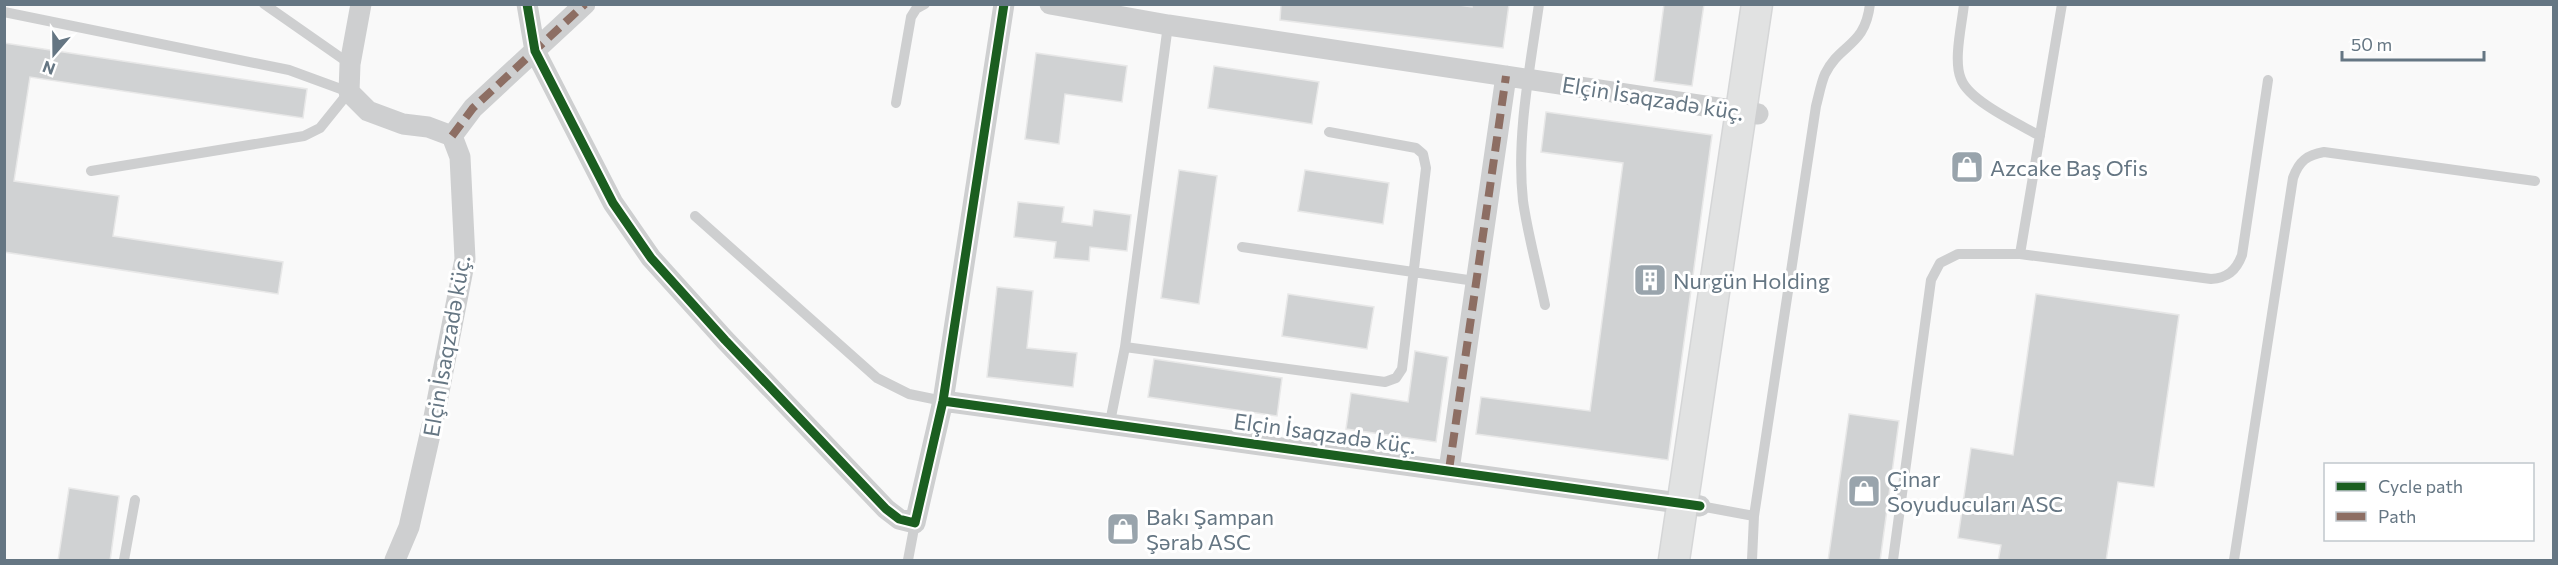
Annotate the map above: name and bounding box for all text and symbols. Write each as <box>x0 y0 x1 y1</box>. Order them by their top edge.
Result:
north arrow <box>24 24 84 84</box>
scale bar <box>2342 24 2484 62</box>
text: 50 m <box>2351 33 2392 55</box>
text: N <box>40 58 58 80</box>
street label: Elçin İsaqzadə küç. <box>1560 70 1746 126</box>
shop icon: Azcake Baş Ofis <box>1949 149 1985 185</box>
place label: Azcake Baş Ofis <box>1990 154 2148 181</box>
street label: Elçin İsaqzadə küç. <box>417 253 475 439</box>
building icon: Nurgün Holding <box>1632 262 1668 298</box>
place label: Nurgün Holding <box>1673 267 1830 294</box>
street label: Elçin İsaqzadə küç. <box>1232 407 1418 459</box>
legend <box>2324 463 2534 541</box>
place label: Çinar Soyuducuları ASC <box>1887 465 2063 517</box>
shop icon: Çinar Soyuducuları ASC <box>1846 473 1882 509</box>
text: Cycle path <box>2378 475 2463 497</box>
place label: Bakı Şampan Şərab ASC <box>1146 503 1274 555</box>
text: Path <box>2378 505 2416 527</box>
shop icon: Bakı Şampan Şərab ASC <box>1105 511 1141 547</box>

